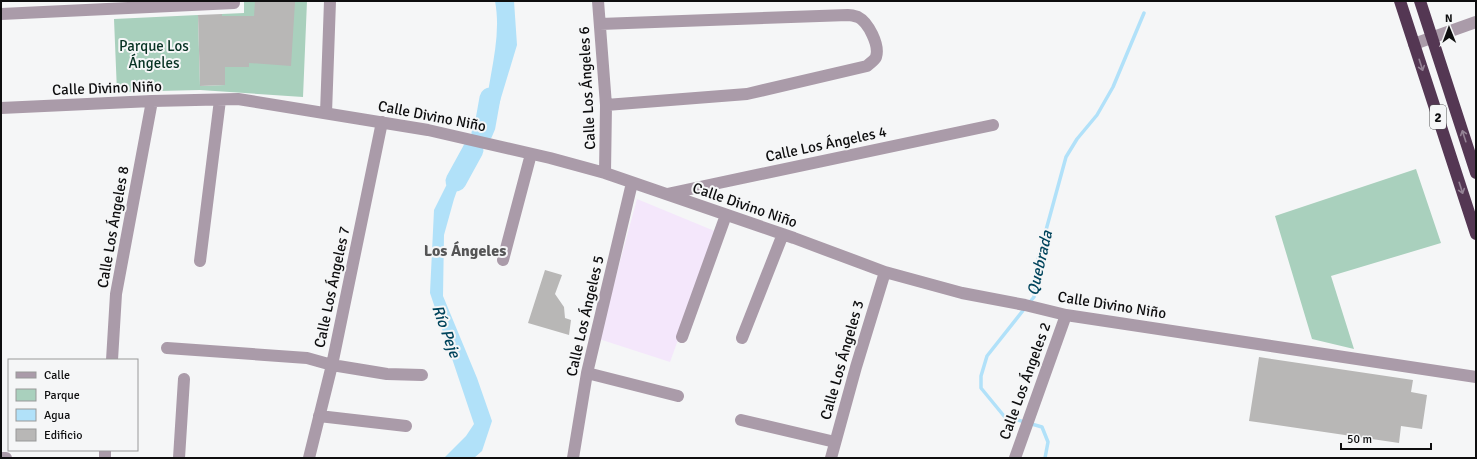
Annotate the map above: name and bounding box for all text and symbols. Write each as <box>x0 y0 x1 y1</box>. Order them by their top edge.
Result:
north arrow <box>1429 8 1469 48</box>
text: N <box>1445 12 1453 25</box>
street label: Calle Los Ángeles 6 <box>574 26 599 150</box>
park label: Parque Los Ángeles <box>119 37 189 72</box>
one-way arrow <box>1418 58 1425 71</box>
street label: Calle Divino Niño <box>52 77 162 99</box>
street label: Calle Divino Niño <box>376 97 488 135</box>
road number: 2 <box>1430 105 1446 129</box>
street label: Calle Los Ángeles 4 <box>764 121 888 166</box>
one-way arrow <box>1460 130 1467 143</box>
street label: Calle Los Ángeles 8 <box>92 164 133 289</box>
street label: Calle Divino Niño <box>690 179 800 231</box>
one-way arrow <box>1458 182 1465 195</box>
street label: Calle Los Ángeles 7 <box>309 225 354 349</box>
water label: Quebrada <box>1023 228 1057 298</box>
district label: Los Ángeles <box>424 241 506 261</box>
street label: Calle Los Ángeles 5 <box>561 254 608 378</box>
street label: Calle Divino Niño <box>1056 288 1168 323</box>
street label: Calle Los Ángeles 3 <box>815 298 868 422</box>
water label: Río Peje <box>427 302 465 361</box>
street label: Calle Los Ángeles 2 <box>994 320 1055 442</box>
legend <box>8 359 138 451</box>
text: Calle <box>44 368 70 383</box>
text: Parque <box>44 388 80 403</box>
text: Agua <box>44 408 70 423</box>
scale bar <box>1341 425 1431 451</box>
text: Edificio <box>44 428 82 443</box>
text: 50 m <box>1347 432 1372 447</box>

